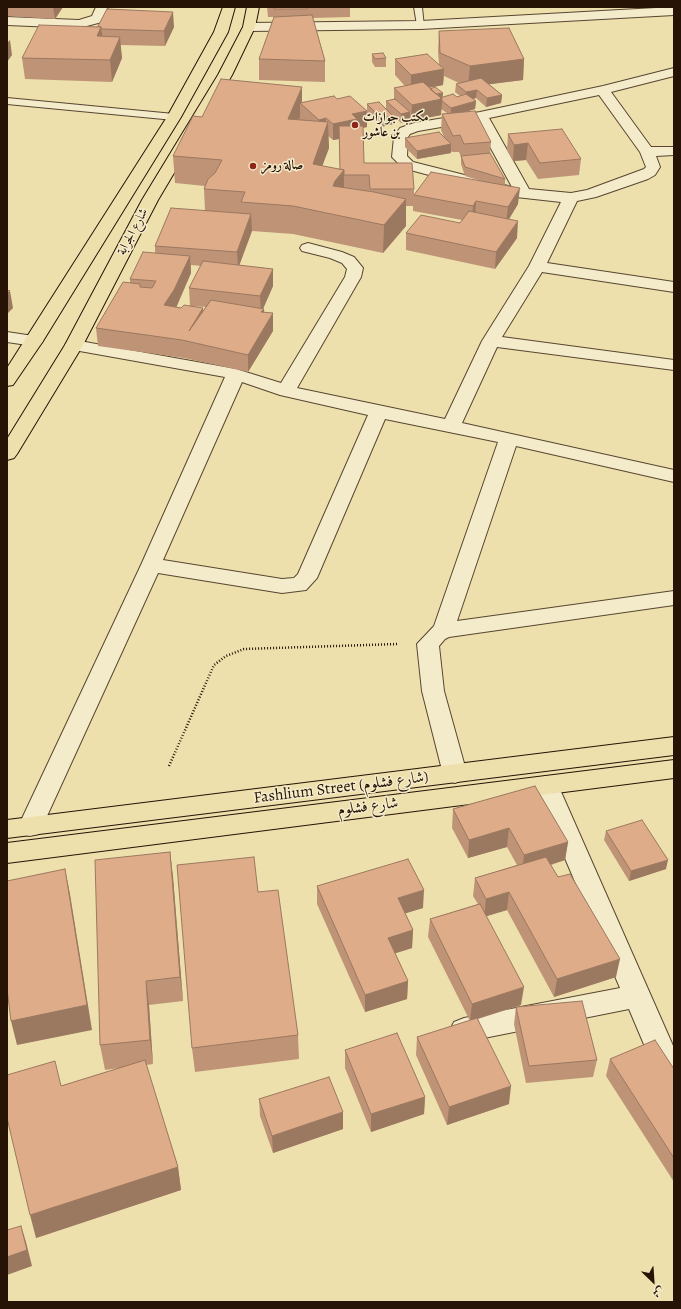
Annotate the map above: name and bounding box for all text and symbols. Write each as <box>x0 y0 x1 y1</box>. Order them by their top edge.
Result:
place label: مكتب جوازات بن عاشور <box>363 110 428 141</box>
marker: مكتب جوازات بن عاشور <box>350 120 360 130</box>
place label: صالة رومز <box>261 158 303 174</box>
marker: صالة رومز <box>248 161 258 171</box>
street label: شارع الجرابة <box>114 206 152 258</box>
street label: Fashlium Street (شارع فشلوم) <box>253 768 429 808</box>
street label: شارع فشلوم <box>336 794 400 820</box>
north arrow <box>633 1261 673 1301</box>
text: ش <box>650 1283 666 1301</box>

